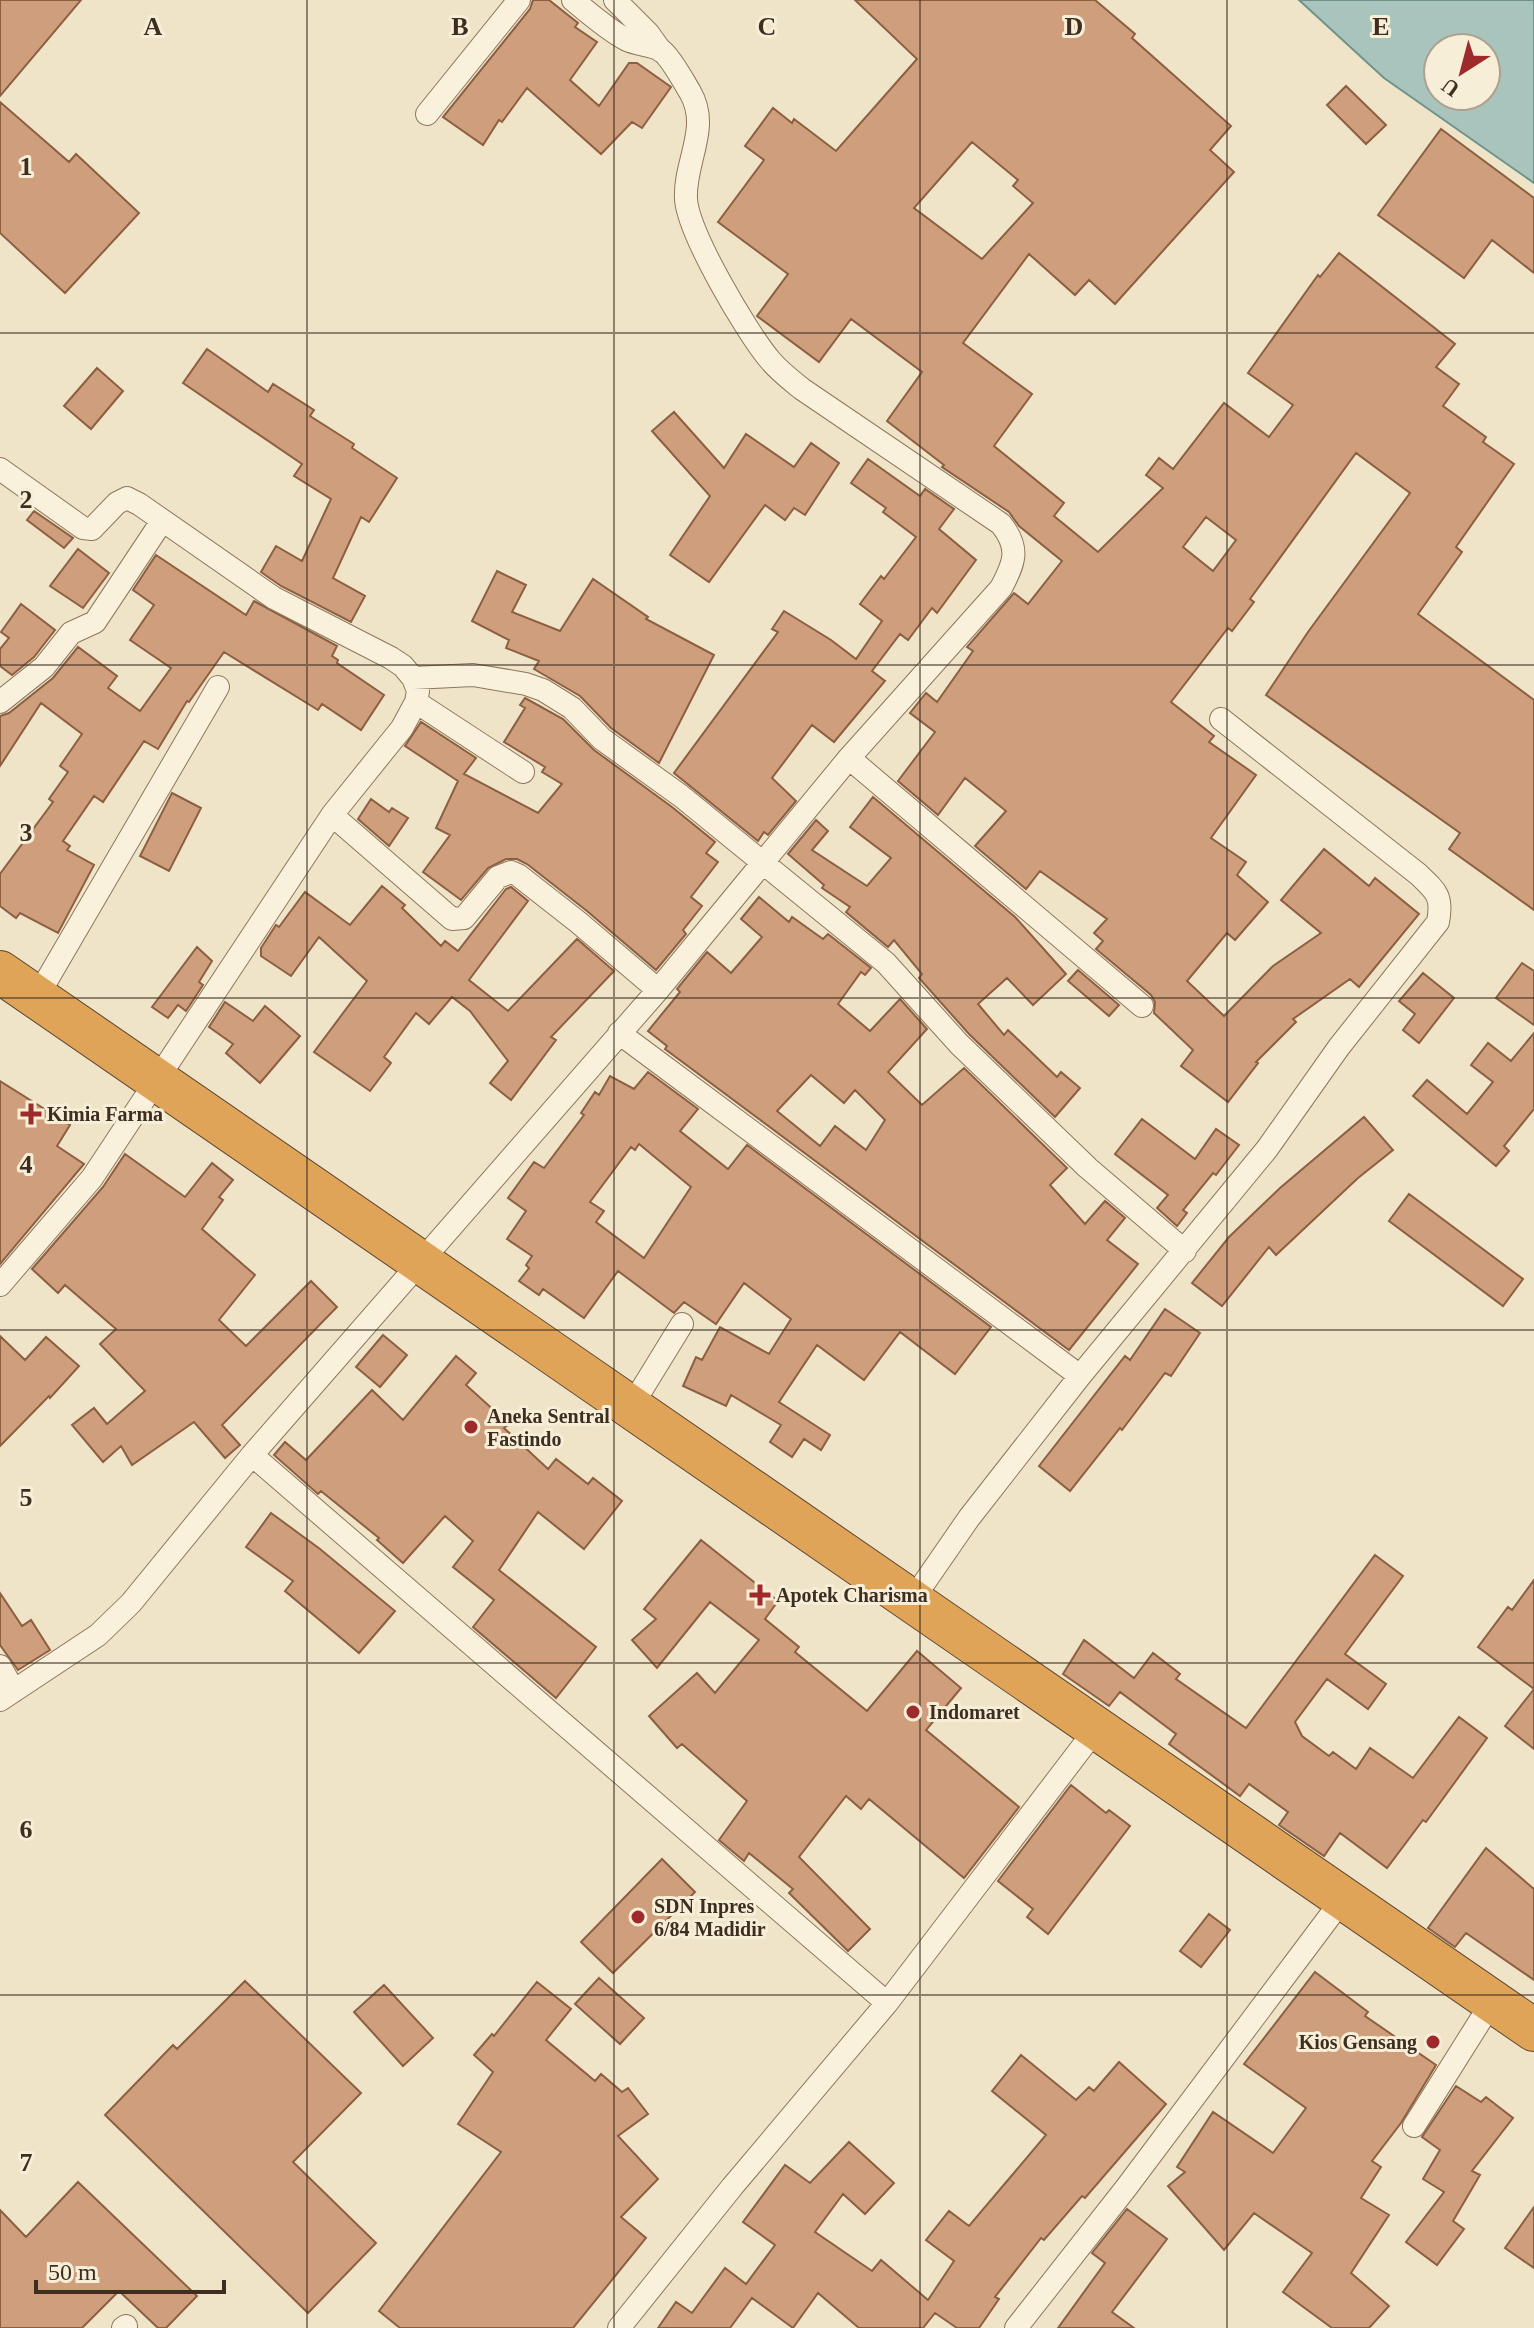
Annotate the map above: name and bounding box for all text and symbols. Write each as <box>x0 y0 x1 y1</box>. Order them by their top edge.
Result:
text: A <box>144 12 163 41</box>
text: B <box>451 12 469 41</box>
text: C <box>758 12 776 41</box>
text: D <box>1065 12 1083 41</box>
text: E <box>1372 12 1390 41</box>
north arrow <box>1422 32 1502 112</box>
text: U <box>1437 73 1464 103</box>
text: 1 <box>20 152 33 181</box>
text: 2 <box>20 485 33 514</box>
text: 3 <box>20 818 33 847</box>
place label: Kimia Farma <box>47 1103 163 1125</box>
marker: Kimia Farma <box>22 1105 40 1123</box>
text: 4 <box>20 1150 33 1179</box>
place label: Aneka Sentral Fastindo <box>487 1405 610 1450</box>
marker: Aneka Sentral Fastindo <box>462 1418 480 1436</box>
text: 5 <box>20 1483 33 1512</box>
place label: Apotek Charisma <box>776 1584 928 1607</box>
marker: Apotek Charisma <box>751 1586 769 1604</box>
place label: Indomaret <box>929 1701 1020 1723</box>
marker: Indomaret <box>904 1703 922 1721</box>
text: 6 <box>20 1815 33 1844</box>
place label: SDN Inpres 6/84 Madidir <box>654 1895 766 1940</box>
marker: SDN Inpres 6/84 Madidir <box>629 1908 647 1926</box>
place label: Kios Gensang <box>1299 2031 1417 2054</box>
marker: Kios Gensang <box>1424 2033 1442 2051</box>
text: 7 <box>20 2148 33 2177</box>
scale bar <box>36 2244 224 2294</box>
text: 50 m <box>48 2259 97 2285</box>

